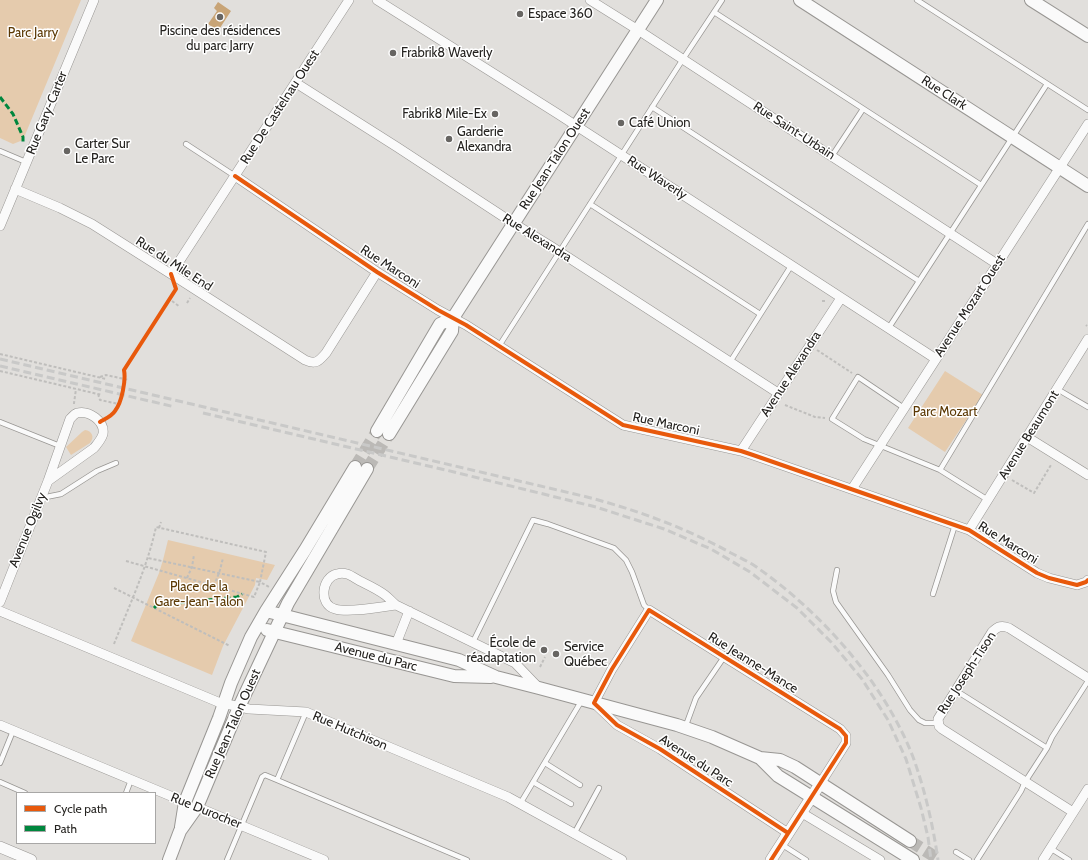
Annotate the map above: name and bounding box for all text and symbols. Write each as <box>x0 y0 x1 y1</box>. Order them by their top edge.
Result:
place label: Espace 360 <box>528 6 593 22</box>
marker: Espace 360 <box>515 9 525 19</box>
marker: Piscine des résidences du parc Jarry <box>215 12 225 22</box>
place label: Piscine des résidences du parc Jarry <box>160 23 280 54</box>
park label: Parc Jarry <box>8 25 58 41</box>
place label: Frabrik8 Waverly <box>401 45 493 61</box>
street label: Rue De Castelnau Ouest <box>237 47 323 167</box>
marker: Frabrik8 Waverly <box>388 48 398 58</box>
street label: Rue Gary-Carter <box>23 69 71 157</box>
street label: Rue Clark <box>918 72 970 114</box>
street label: Rue Saint-Urbain <box>750 99 838 163</box>
street label: Rue Jean-Talon Ouest <box>516 105 594 213</box>
place label: Fabrik8 Mile-Ex <box>402 106 487 122</box>
marker: Fabrik8 Mile-Ex <box>490 109 500 119</box>
place label: Café Union <box>629 115 691 131</box>
marker: Café Union <box>616 118 626 128</box>
place label: Garderie Alexandra <box>457 124 512 155</box>
marker: Garderie Alexandra <box>444 134 454 144</box>
place label: Carter Sur Le Parc <box>75 136 130 167</box>
marker: Carter Sur Le Parc <box>62 146 72 156</box>
street label: Rue Waverly <box>624 153 690 203</box>
street label: Rue Alexandra <box>500 211 574 265</box>
street label: Rue du Mile End <box>133 233 215 295</box>
street label: Rue Marconi <box>357 242 423 292</box>
street label: Avenue Mozart Ouest <box>931 252 1009 360</box>
street label: Avenue Alexandra <box>758 328 824 420</box>
street label: Avenue Beaumont <box>995 388 1063 482</box>
park label: Parc Mozart <box>913 404 977 420</box>
street label: Rue Marconi <box>631 409 701 439</box>
street label: Avenue Ogilvy <box>6 490 50 570</box>
street label: Rue Marconi <box>975 518 1041 568</box>
park label: Place de la Gare-Jean-Talon <box>154 579 244 610</box>
street label: Rue Jeanne-Mance <box>705 629 801 697</box>
street label: Rue Joseph-Tison <box>935 629 999 717</box>
place label: École de réadaptation <box>467 635 536 666</box>
street label: Avenue du Parc <box>333 639 419 675</box>
place label: Service Québec <box>564 639 607 670</box>
marker: École de réadaptation <box>539 645 549 655</box>
marker: Service Québec <box>551 649 561 659</box>
street label: Rue Jean-Talon Ouest <box>202 667 264 781</box>
street label: Rue Hutchison <box>310 708 390 754</box>
street label: Avenue du Parc <box>656 731 736 791</box>
street label: Rue Durocher <box>168 790 244 832</box>
legend <box>16 792 156 844</box>
text: Cycle path <box>54 801 107 816</box>
text: Path <box>54 821 77 836</box>

